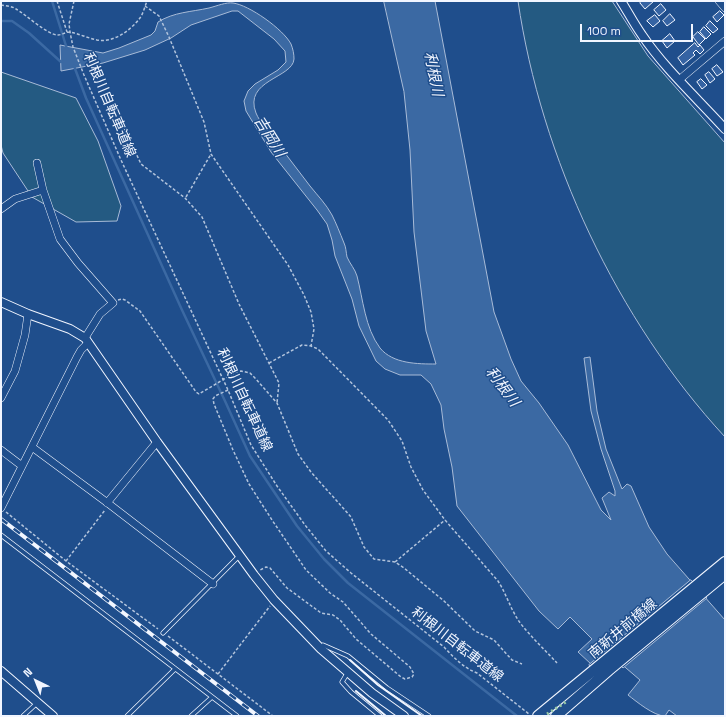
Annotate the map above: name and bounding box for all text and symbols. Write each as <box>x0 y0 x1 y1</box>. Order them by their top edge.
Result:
scale bar <box>582 16 695 42</box>
text: 100 m <box>587 23 621 39</box>
street label: 利根川自転車道線 <box>79 50 139 160</box>
water label: 利根川 <box>420 50 446 98</box>
water label: 吉岡川 <box>249 113 289 161</box>
street label: 利根川自転車道線 <box>213 346 275 454</box>
water label: 利根川 <box>481 364 523 410</box>
street label: 南新井前橋線 <box>585 596 661 662</box>
street label: 利根川自転車道線 <box>408 604 506 686</box>
north arrow <box>16 661 56 701</box>
text: N <box>20 665 35 680</box>

